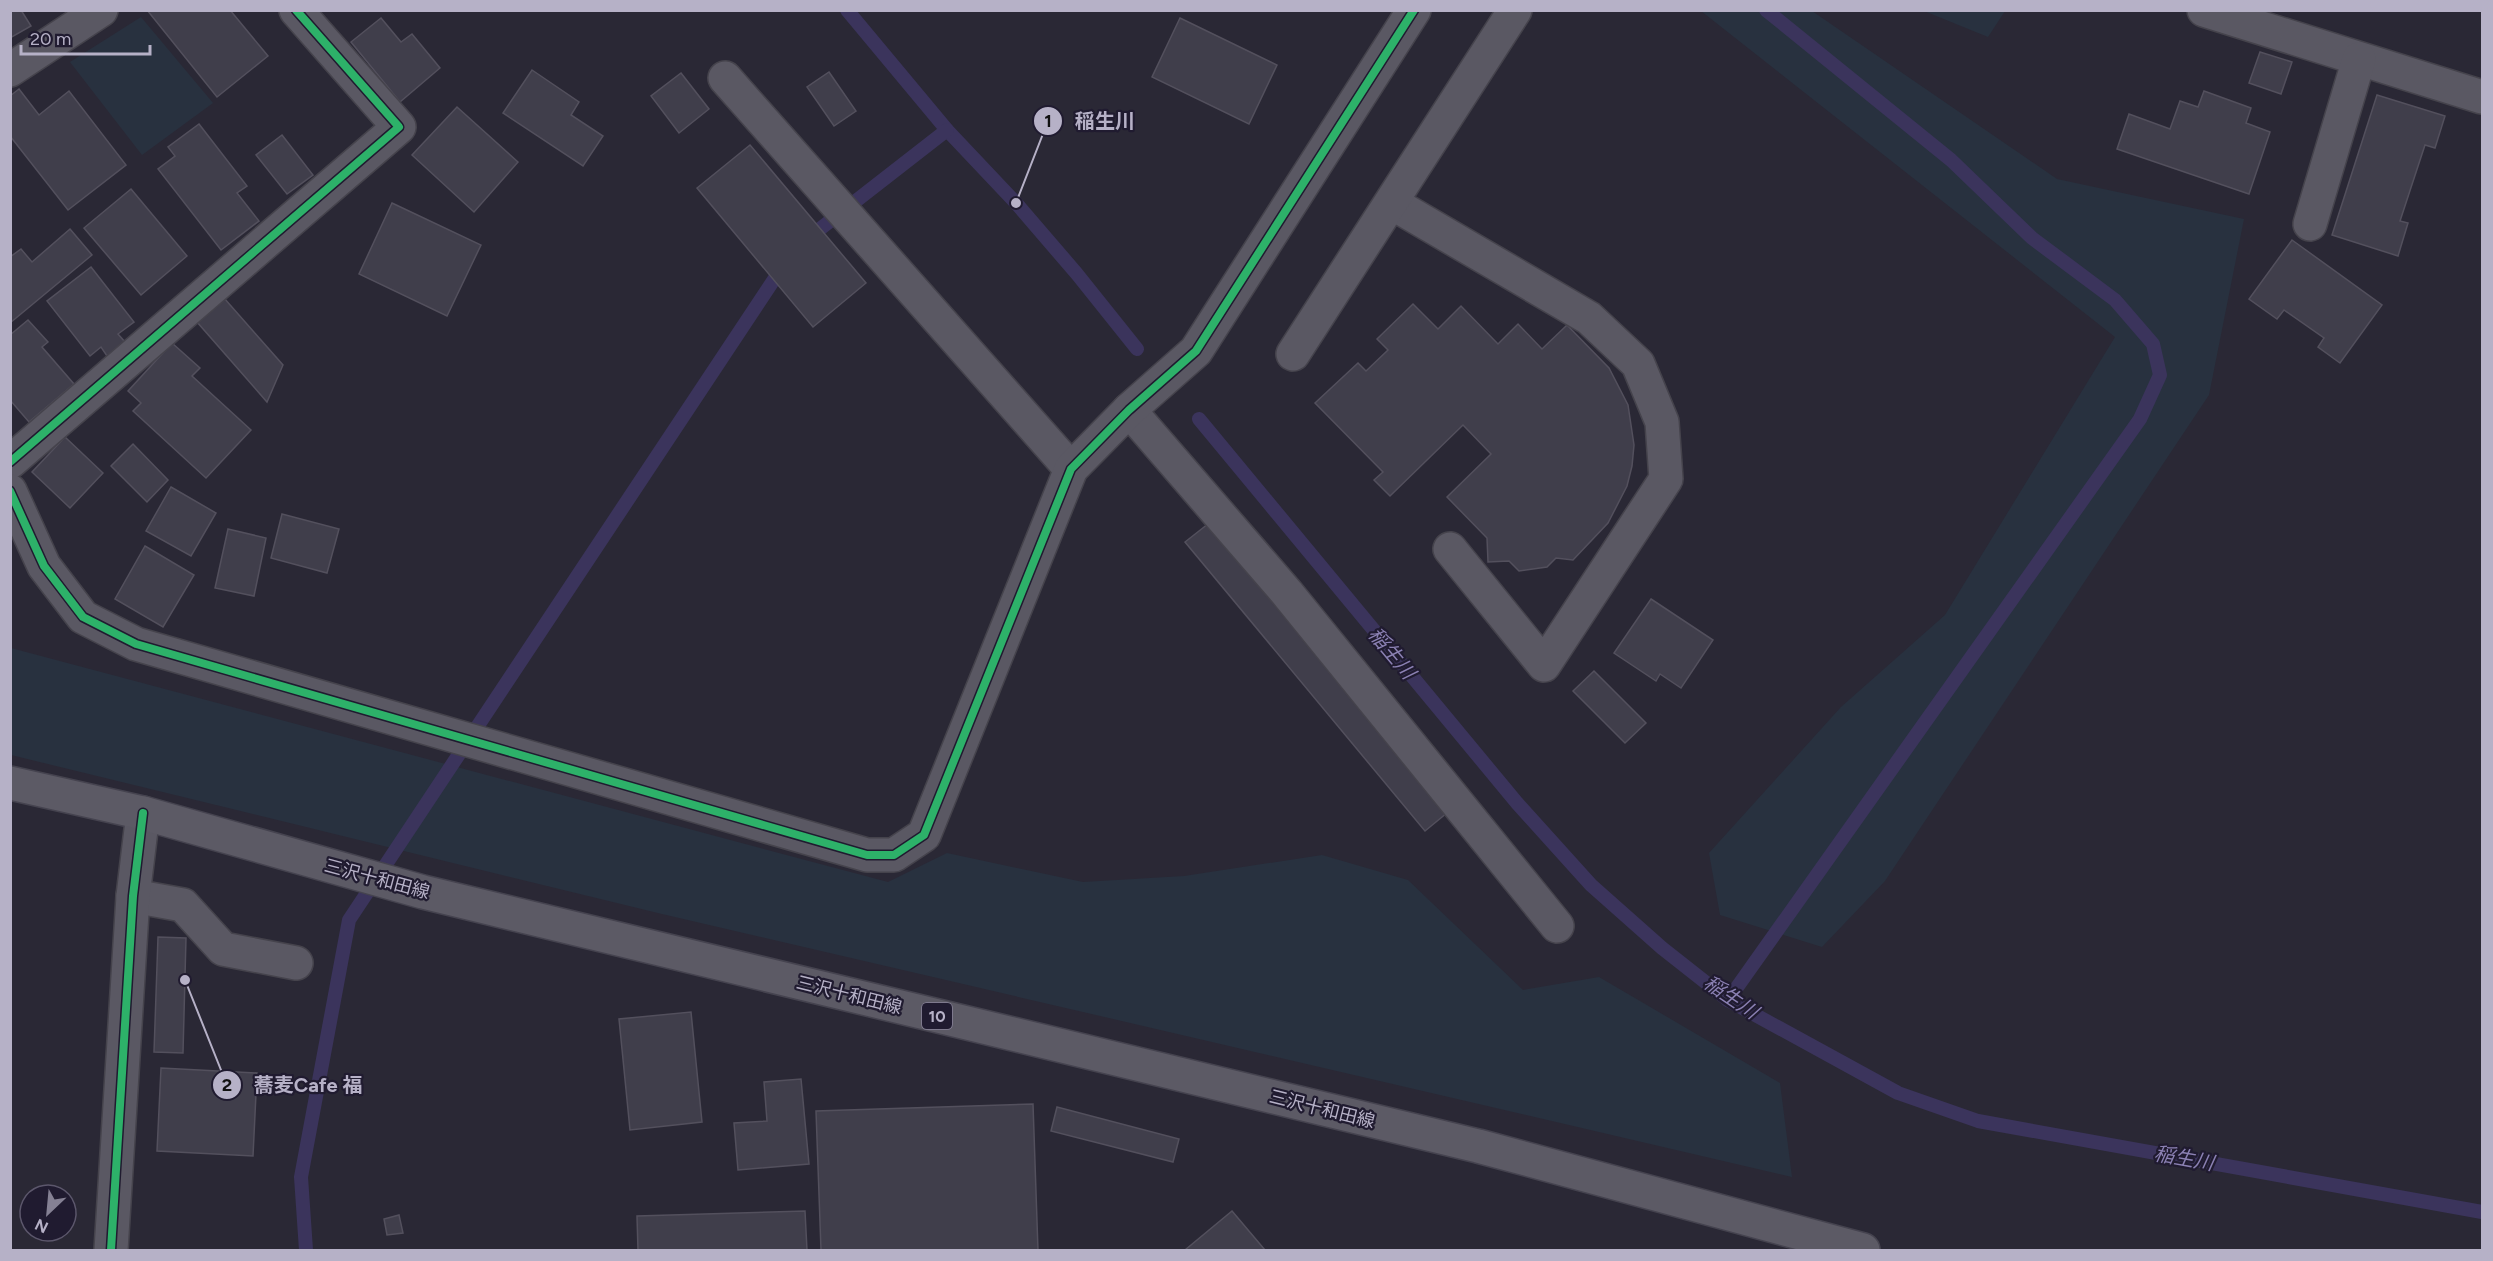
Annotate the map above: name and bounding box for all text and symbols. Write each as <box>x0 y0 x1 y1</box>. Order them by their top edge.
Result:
scale bar <box>21 18 150 56</box>
text: 20 m <box>30 28 71 50</box>
callout: 稲生川 <box>1033 102 1147 140</box>
text: 稲生川 <box>1075 109 1135 133</box>
text: 1 <box>1044 110 1052 132</box>
water label: 稲生川 <box>1364 622 1422 685</box>
street label: 三沢十和田線 <box>322 854 432 904</box>
water label: 稲生川 <box>1699 970 1764 1025</box>
street label: 三沢十和田線 <box>794 971 904 1019</box>
road number: 10 <box>922 1003 952 1029</box>
callout: 蕎麦Cafe 福 <box>212 1066 374 1104</box>
text: 蕎麦Cafe 福 <box>254 1073 362 1097</box>
text: 2 <box>222 1074 232 1096</box>
street label: 三沢十和田線 <box>1267 1085 1377 1133</box>
water label: 稲生川 <box>2152 1141 2218 1175</box>
north arrow <box>18 1183 78 1243</box>
text: N <box>32 1215 51 1237</box>

